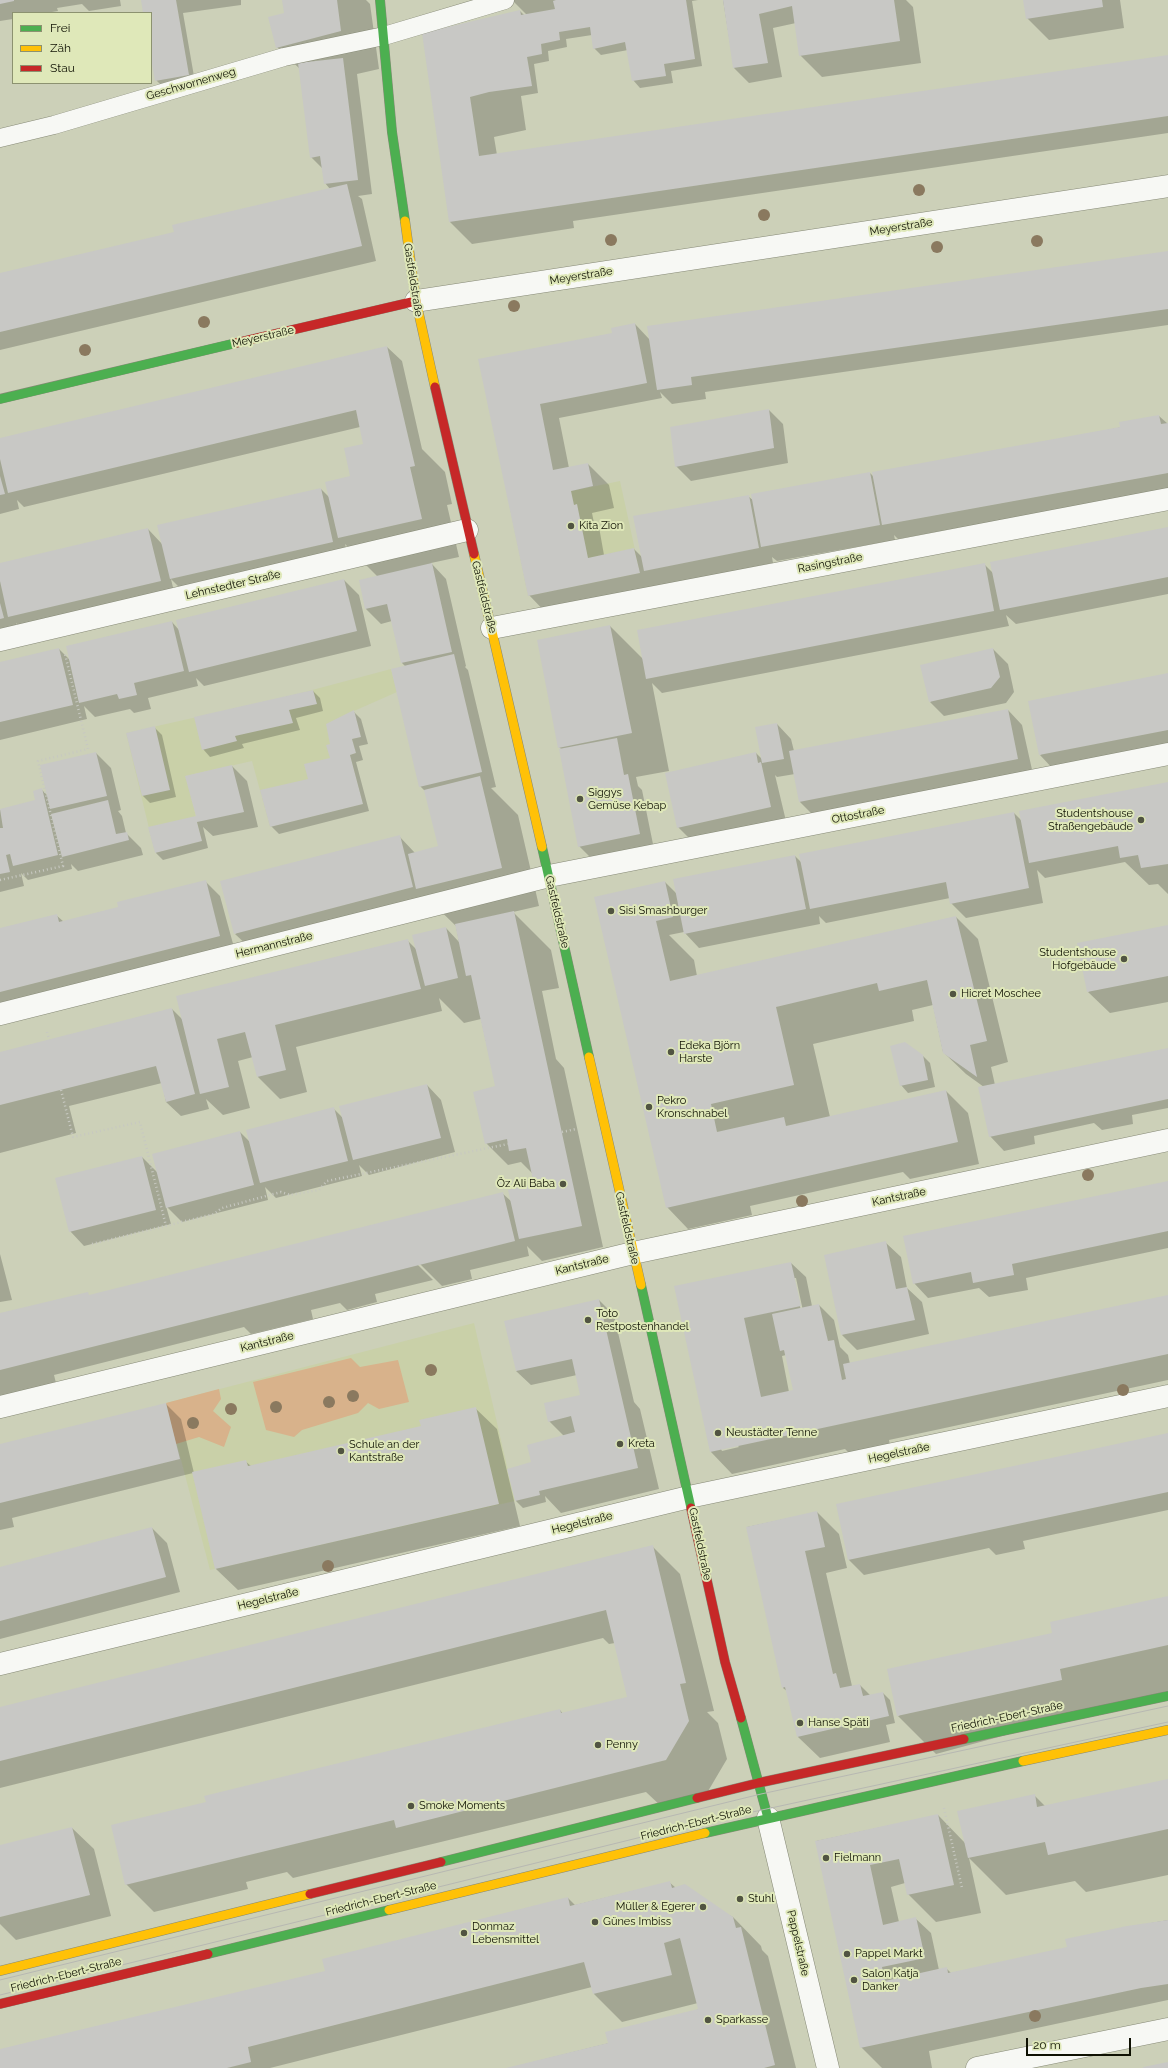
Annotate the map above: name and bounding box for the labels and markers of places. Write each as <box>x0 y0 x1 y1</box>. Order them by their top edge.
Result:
place label: Kita Zion <box>579 519 623 533</box>
marker: Kita Zion <box>566 521 576 531</box>
place label: Siggys Gemüse Kebap <box>588 786 666 812</box>
marker: Siggys Gemüse Kebap <box>575 794 585 804</box>
place label: Studentshouse Straßengebäude <box>1048 807 1133 833</box>
marker: Studentshouse Straßengebäude <box>1136 815 1146 825</box>
place label: Sisi Smashburger <box>619 904 707 918</box>
marker: Sisi Smashburger <box>606 906 616 916</box>
place label: Studentshouse Hofgebäude <box>1039 946 1116 972</box>
marker: Studentshouse Hofgebäude <box>1119 954 1129 964</box>
place label: Hicret Moschee <box>961 987 1041 1001</box>
marker: Hicret Moschee <box>948 989 958 999</box>
place label: Edeka Björn Harste <box>679 1039 740 1065</box>
marker: Edeka Björn Harste <box>666 1047 676 1057</box>
place label: Pekro Kronschnabel <box>657 1094 727 1120</box>
marker: Pekro Kronschnabel <box>644 1102 654 1112</box>
place label: Öz Ali Baba <box>497 1177 555 1191</box>
marker: Öz Ali Baba <box>558 1179 568 1189</box>
place label: Toto Restpostenhandel <box>596 1307 689 1333</box>
marker: Toto Restpostenhandel <box>583 1315 593 1325</box>
place label: Neustädter Tenne <box>726 1426 817 1440</box>
marker: Neustädter Tenne <box>713 1428 723 1438</box>
place label: Kreta <box>628 1437 655 1451</box>
place label: Schule an der Kantstraße <box>349 1438 419 1464</box>
marker: Kreta <box>615 1439 625 1449</box>
marker: Schule an der Kantstraße <box>336 1446 346 1456</box>
place label: Hanse Späti <box>808 1716 869 1730</box>
marker: Hanse Späti <box>795 1718 805 1728</box>
place label: Penny <box>606 1738 638 1752</box>
marker: Penny <box>593 1740 603 1750</box>
place label: Smoke Moments <box>419 1799 505 1813</box>
marker: Smoke Moments <box>406 1801 416 1811</box>
place label: Fielmann <box>834 1851 881 1865</box>
marker: Fielmann <box>821 1853 831 1863</box>
place label: Stuhl <box>748 1892 774 1906</box>
marker: Stuhl <box>735 1894 745 1904</box>
place label: Müller & Egerer <box>616 1900 695 1914</box>
marker: Müller & Egerer <box>698 1902 708 1912</box>
place label: Günes Imbiss <box>603 1915 671 1929</box>
marker: Günes Imbiss <box>590 1917 600 1927</box>
place label: Donmaz Lebensmittel <box>472 1920 539 1946</box>
marker: Donmaz Lebensmittel <box>459 1928 469 1938</box>
place label: Pappel Markt <box>855 1947 923 1961</box>
marker: Pappel Markt <box>842 1949 852 1959</box>
place label: Salon Katja Danker <box>862 1967 919 1993</box>
marker: Salon Katja Danker <box>849 1975 859 1985</box>
place label: Sparkasse <box>716 2013 768 2027</box>
marker: Sparkasse <box>703 2015 713 2025</box>

